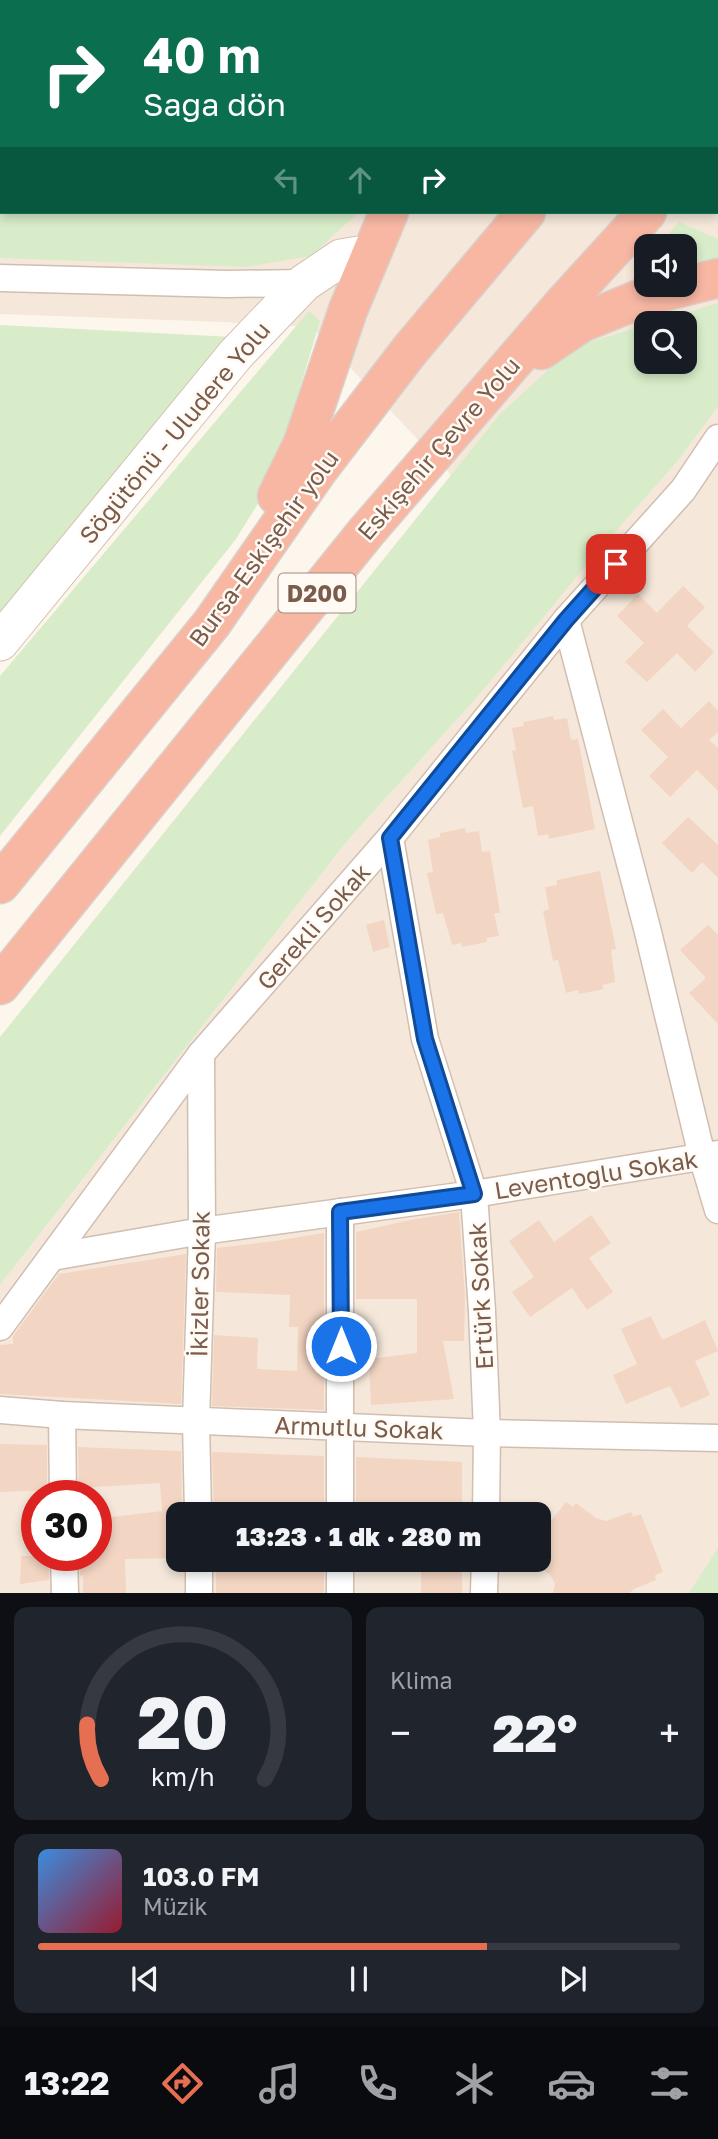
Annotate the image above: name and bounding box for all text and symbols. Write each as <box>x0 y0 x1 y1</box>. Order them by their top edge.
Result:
text: 40 m <box>143 25 261 84</box>
icon: right <box>28 28 119 119</box>
text: Sağa dön <box>143 85 286 123</box>
icon: left <box>268 161 306 199</box>
icon: ahead <box>341 161 379 199</box>
icon: right <box>414 161 452 199</box>
map controls <box>634 234 697 374</box>
button: sound <box>634 234 697 297</box>
button: search <box>634 311 697 374</box>
street label: Söğütönü - Uludere Yolu <box>73 315 275 549</box>
street label: Eskişehir Çevre Yolu <box>351 351 525 545</box>
street label: Bursa-Eskişehir yolu <box>182 444 344 652</box>
pin <box>586 534 646 594</box>
icon: arrive <box>597 545 635 583</box>
road number: D200 <box>278 573 356 612</box>
street label: Gerekli Sokak <box>250 857 376 995</box>
street label: Leventoğlu Sokak <box>492 1144 700 1204</box>
street label: İkizler Sokak <box>183 1210 215 1358</box>
street label: Ertürk Sokak <box>462 1221 498 1371</box>
position arrow <box>304 1309 378 1383</box>
street label: Armutlu Sokak <box>274 1410 444 1444</box>
speed limit sign: 30 <box>21 1480 112 1571</box>
text: 13:23 · 1 dk · 280 m <box>236 1521 481 1552</box>
text: Klima <box>390 1666 453 1694</box>
text: 20 <box>137 1679 229 1766</box>
text: 22° <box>493 1701 577 1763</box>
text: − <box>390 1710 411 1755</box>
text: + <box>659 1710 680 1755</box>
text: km/h <box>151 1761 215 1792</box>
text: 103.0 FM <box>143 1861 259 1892</box>
text: Müzik <box>143 1892 208 1920</box>
icon: previous <box>126 1960 164 1998</box>
icon: pause <box>340 1960 378 1998</box>
icon: next <box>554 1960 592 1998</box>
icon: directions <box>158 2059 207 2108</box>
icon: music <box>255 2059 304 2108</box>
icon: phone <box>353 2059 402 2108</box>
icon: climate <box>450 2059 499 2108</box>
icon: car <box>547 2059 596 2108</box>
icon: filters <box>645 2059 694 2108</box>
text: 13:22 <box>24 2064 109 2102</box>

